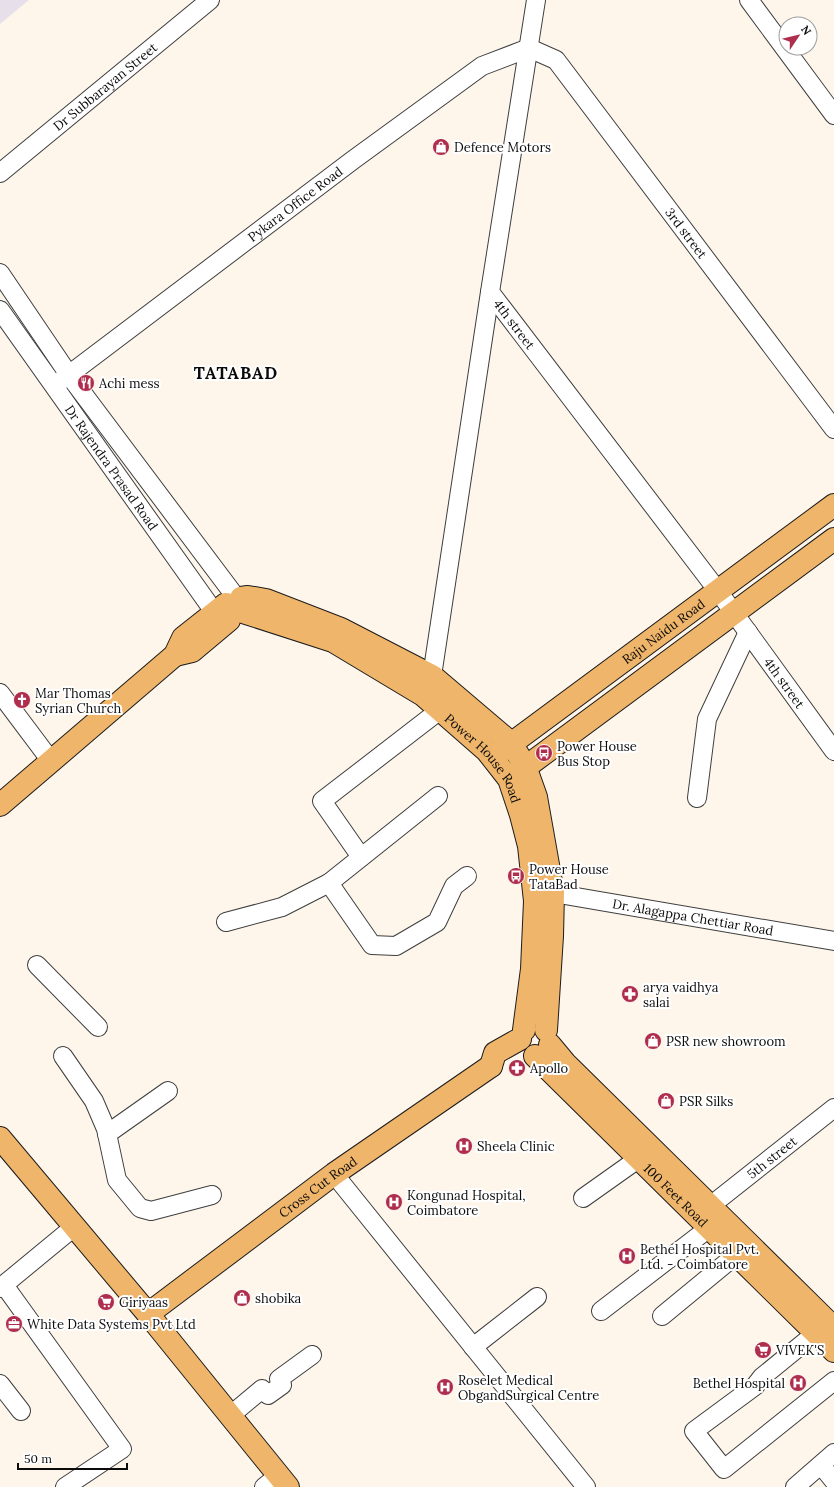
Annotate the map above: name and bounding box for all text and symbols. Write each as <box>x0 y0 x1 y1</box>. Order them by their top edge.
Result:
north arrow <box>778 16 818 56</box>
text: N <box>798 23 815 38</box>
street label: Dr Subbarayan Street <box>50 39 161 135</box>
shop icon: Defence Motors <box>431 137 451 157</box>
place label: Defence Motors <box>454 139 551 156</box>
street label: Pykara Office Road <box>244 163 346 246</box>
street label: 3rd street <box>661 204 711 262</box>
street label: 4th street <box>489 296 539 353</box>
district label: TATABAD <box>194 362 278 384</box>
restaurant icon: Achi mess <box>76 373 96 393</box>
place label: Achi mess <box>98 375 160 392</box>
street label: Dr Rajendra Prasad Road <box>61 402 162 534</box>
street label: Raju Naidu Road <box>619 595 708 668</box>
street label: 4th street <box>760 654 808 712</box>
place label: Mar Thomas Syrian Church <box>35 685 122 717</box>
church icon: Mar Thomas Syrian Church <box>12 690 32 710</box>
street label: Power House Road <box>441 710 524 805</box>
place label: Power House Bus Stop <box>557 738 637 770</box>
bus stop icon: Power House Bus Stop <box>534 743 554 763</box>
place label: Power House TataBad <box>529 861 609 893</box>
bus stop icon: Power House TataBad <box>506 866 526 886</box>
street label: Dr. Alagappa Chettiar Road <box>611 895 775 940</box>
place label: arya vaidhya salai <box>643 979 719 1011</box>
pharmacy icon: arya vaidhya salai <box>620 984 640 1004</box>
shop icon: PSR new showroom <box>643 1031 663 1051</box>
place label: PSR new showroom <box>666 1033 786 1050</box>
pharmacy icon: Apollo <box>507 1058 527 1078</box>
place label: Apollo <box>529 1060 569 1077</box>
shop icon: PSR Silks <box>656 1091 676 1111</box>
place label: PSR Silks <box>679 1093 733 1110</box>
street label: 5th street <box>744 1133 800 1183</box>
hospital icon: Sheela Clinic <box>454 1136 474 1156</box>
place label: Sheela Clinic <box>477 1138 555 1155</box>
street label: Cross Cut Road <box>275 1153 361 1222</box>
street label: 100 Feet Road <box>640 1160 712 1231</box>
place label: Kongunad Hospital, Coimbatore <box>407 1187 526 1219</box>
hospital icon: Kongunad Hospital, Coimbatore <box>384 1192 404 1212</box>
place label: Bethel Hospital Pvt. Ltd. - Coimbatore <box>640 1241 759 1273</box>
hospital icon: Bethel Hospital Pvt. Ltd. - Coimbatore <box>617 1246 637 1266</box>
shop icon: shobika <box>232 1288 252 1308</box>
place label: shobika <box>255 1290 302 1307</box>
supermarket icon: Giriyaas <box>96 1292 116 1312</box>
place label: Giriyaas <box>119 1294 168 1311</box>
office icon: White Data Systems Pvt Ltd <box>4 1314 24 1334</box>
place label: White Data Systems Pvt Ltd <box>27 1316 196 1333</box>
supermarket icon: VIVEK'S <box>753 1340 773 1360</box>
place label: VIVEK'S <box>775 1342 824 1359</box>
place label: Roselet Medical ObgandSurgical Centre <box>458 1372 599 1404</box>
hospital icon: Bethel Hospital <box>788 1373 808 1393</box>
place label: Bethel Hospital <box>693 1375 785 1392</box>
hospital icon: Roselet Medical ObgandSurgical Centre <box>435 1377 455 1397</box>
scale bar <box>18 1445 127 1471</box>
text: 50 m <box>24 1451 52 1466</box>

